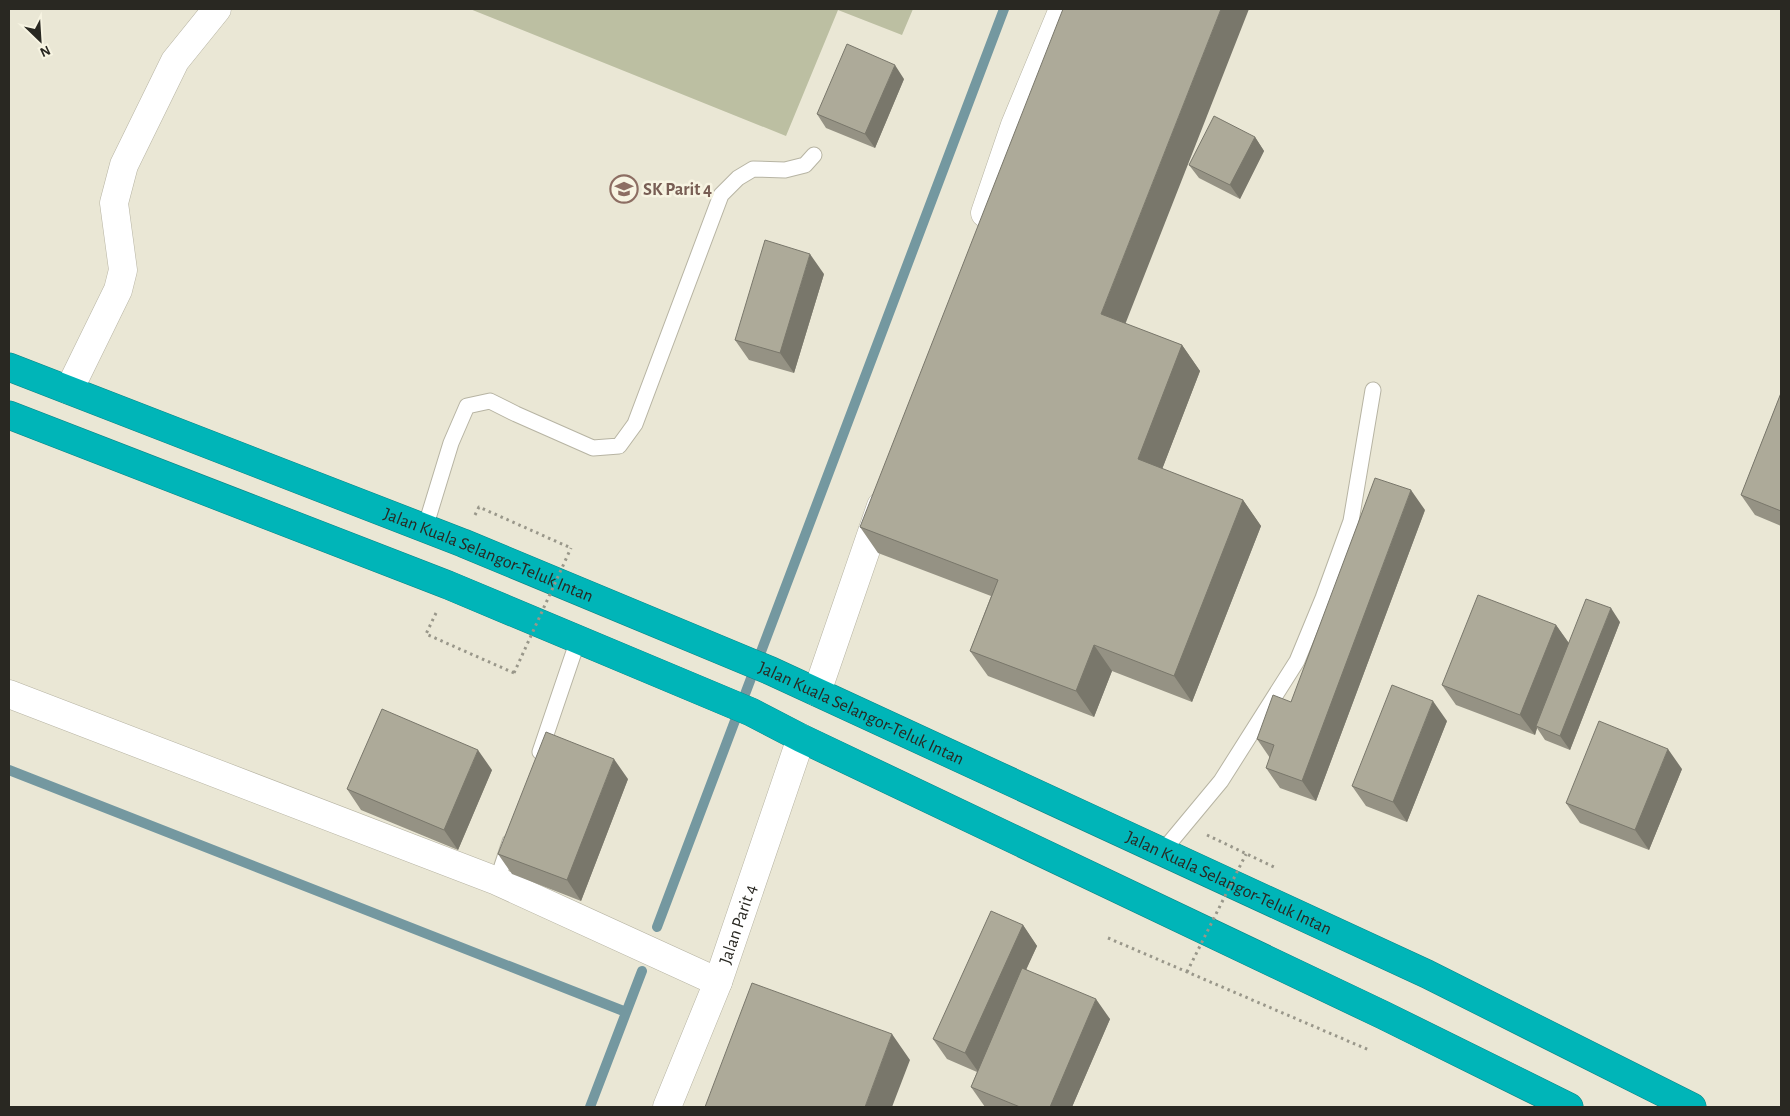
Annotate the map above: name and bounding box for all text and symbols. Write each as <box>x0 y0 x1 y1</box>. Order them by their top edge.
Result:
north arrow <box>15 15 65 65</box>
text: N <box>38 42 52 59</box>
school or university icon: SK Parit 4 <box>609 174 639 204</box>
place label: SK Parit 4 <box>643 181 712 199</box>
street label: Jalan Kuala Selangor-Teluk Intan <box>381 505 596 606</box>
street label: Jalan Kuala Selangor-Teluk Intan <box>755 659 967 769</box>
street label: Jalan Kuala Selangor-Teluk Intan <box>1123 828 1334 939</box>
street label: Jalan Parit 4 <box>717 882 761 967</box>

